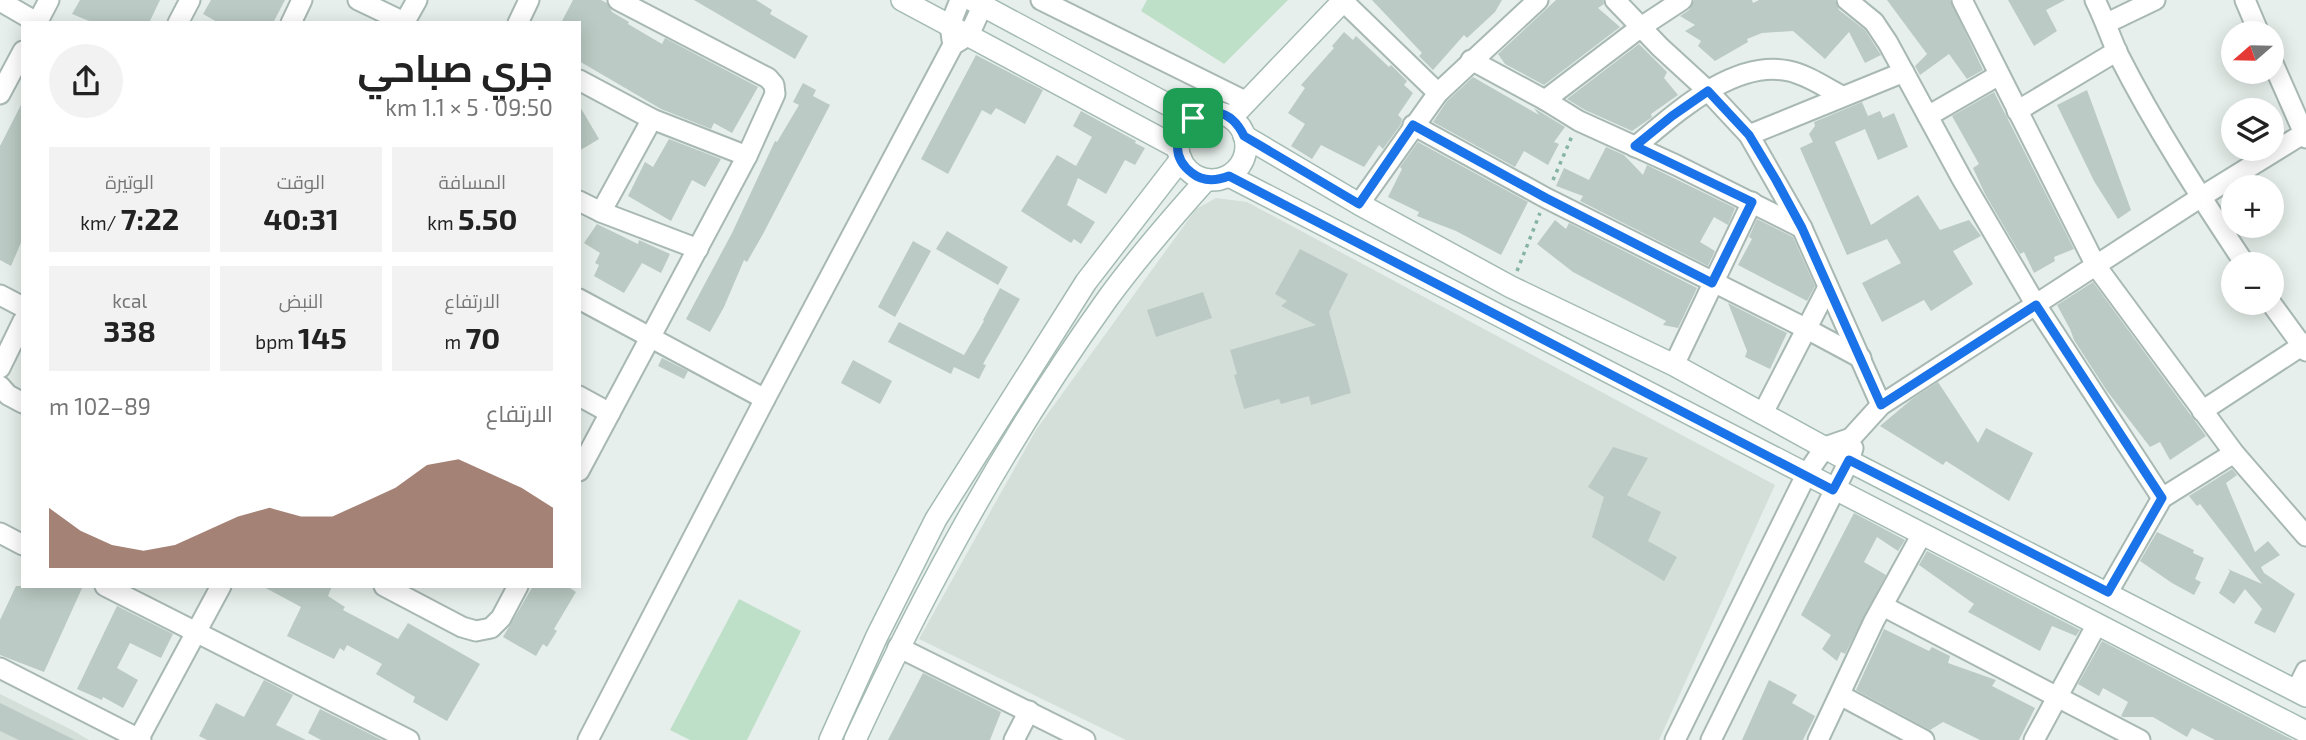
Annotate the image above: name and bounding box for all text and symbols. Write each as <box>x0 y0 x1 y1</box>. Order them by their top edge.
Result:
north arrow <box>2221 21 2284 84</box>
map controls <box>2221 21 2284 315</box>
button: share <box>49 44 123 118</box>
text: جري صباحي <box>358 44 553 90</box>
pin <box>1163 88 1223 148</box>
text: 09:50 · 5 × 1.1 km <box>385 93 553 121</box>
button: layers <box>2221 98 2284 161</box>
icon: arrive <box>1174 99 1212 137</box>
text: الوتيرة <box>105 170 154 193</box>
text: الوقت <box>277 170 325 193</box>
text: المسافة <box>439 170 506 193</box>
button: + <box>2221 175 2284 238</box>
text: 7:22 <box>121 200 179 236</box>
text: 40:31 <box>263 200 339 236</box>
text: 5.50 <box>458 200 517 236</box>
text: /km <box>80 211 121 234</box>
text: km <box>427 211 458 234</box>
button: − <box>2221 252 2284 315</box>
text: kcal <box>112 289 147 312</box>
text: النبض <box>279 289 323 312</box>
text: الارتفاع <box>445 289 500 312</box>
text: 338 <box>103 312 156 348</box>
text: 145 <box>298 319 347 355</box>
text: 70 <box>465 319 500 355</box>
text: bpm <box>255 330 298 353</box>
text: m <box>444 330 465 353</box>
text: 89–102 m <box>49 392 151 420</box>
text: الارتفاع <box>486 399 553 427</box>

